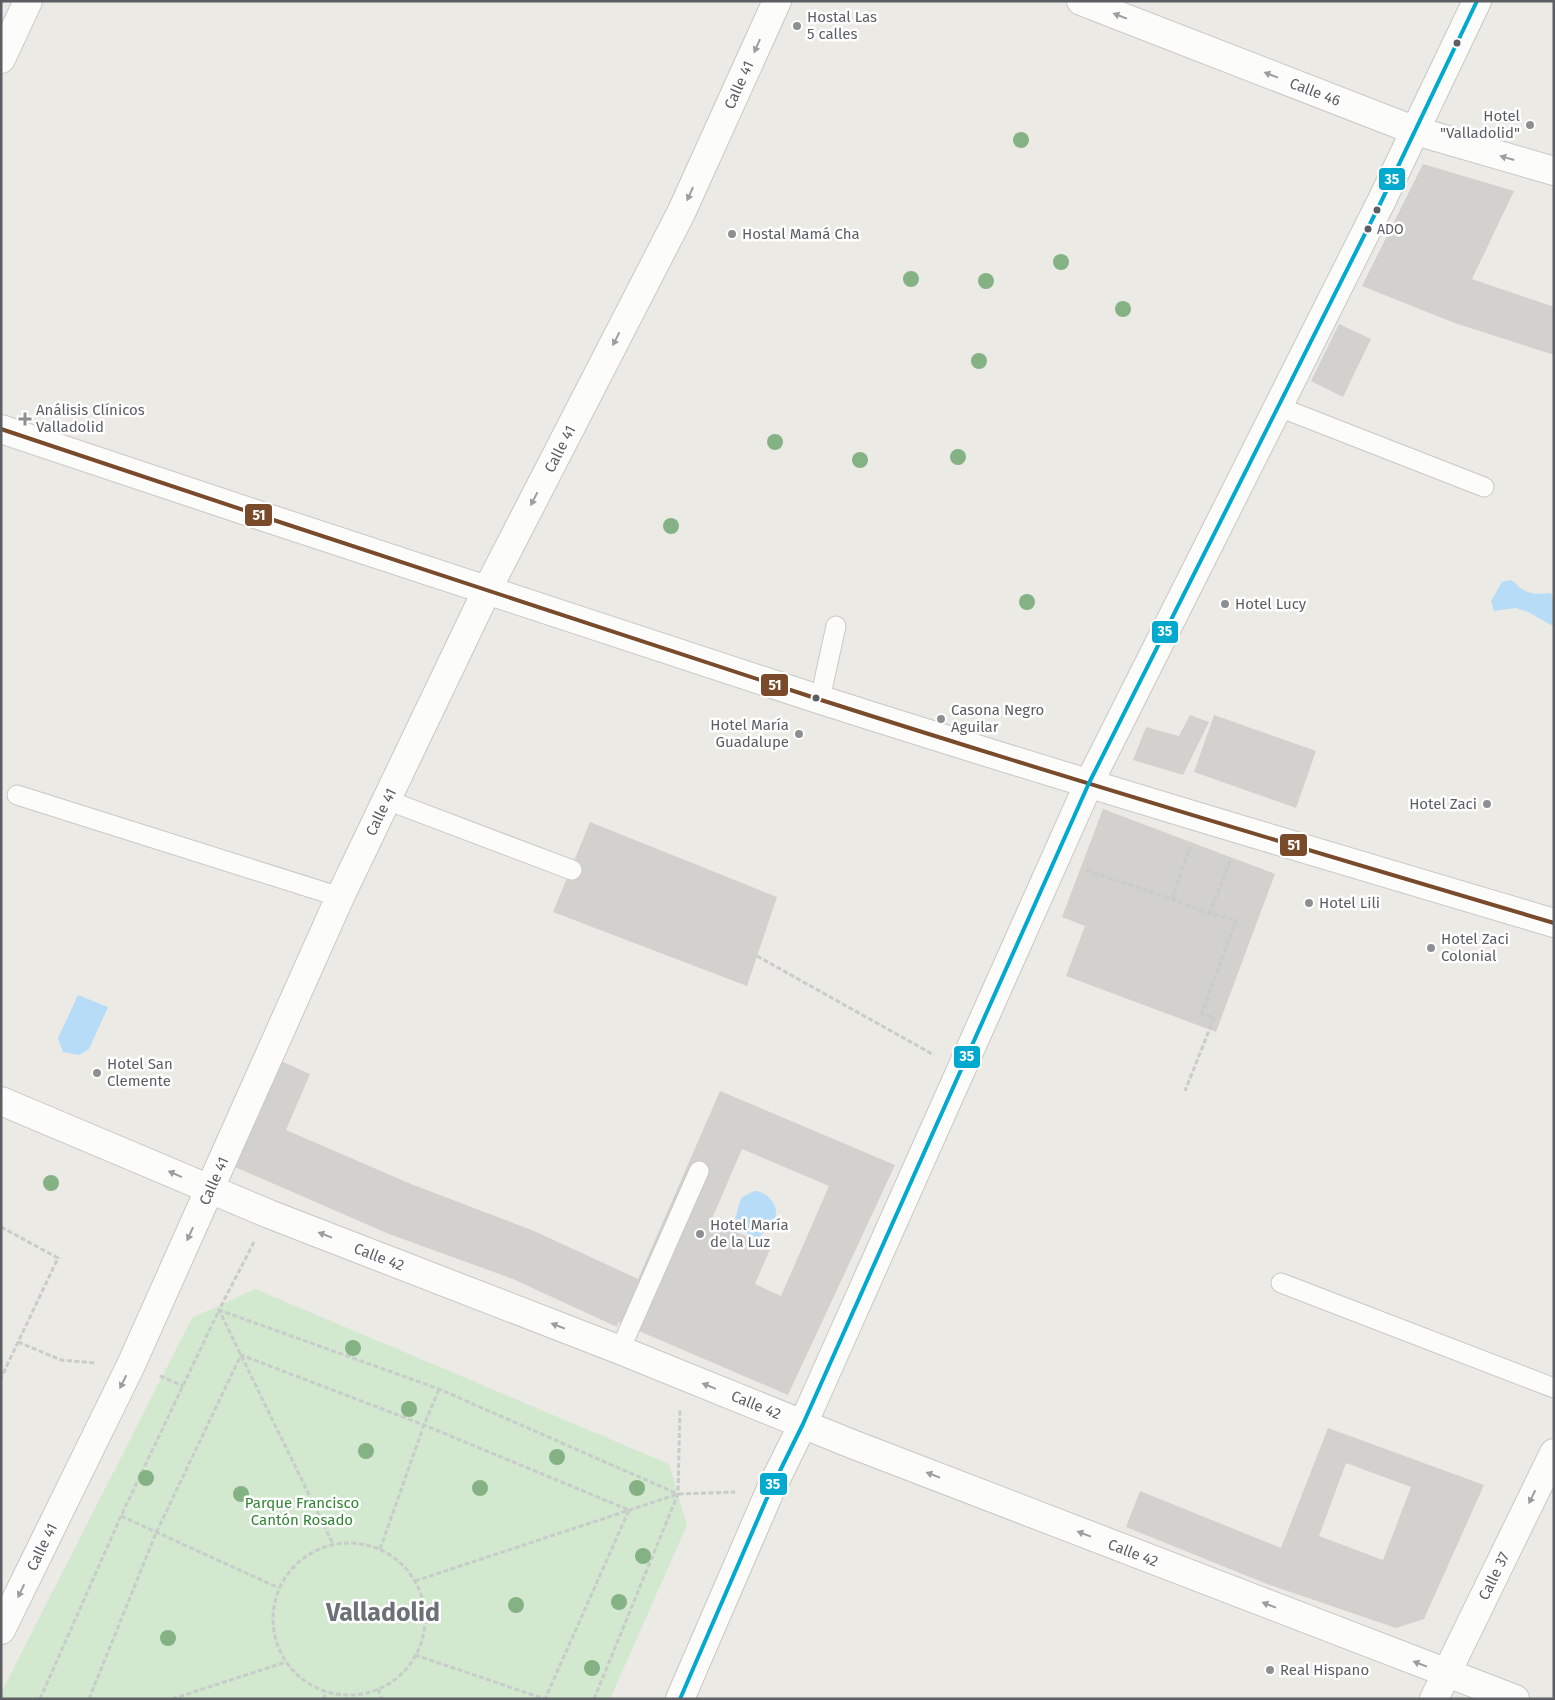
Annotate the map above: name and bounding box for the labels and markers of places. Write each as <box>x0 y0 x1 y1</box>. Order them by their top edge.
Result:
place label: Hostal Las 5 calles <box>807 8 877 43</box>
marker: Hostal Las 5 calles <box>791 20 803 32</box>
unlabelled marker <box>1452 38 1462 48</box>
place label: Hotel "Valladolid" <box>1440 107 1521 142</box>
marker: Hotel "Valladolid" <box>1524 119 1536 131</box>
unlabelled marker <box>1372 205 1382 215</box>
place label: ADO <box>1377 221 1404 238</box>
marker: ADO <box>1363 224 1373 234</box>
place label: Hostal Mamá Cha <box>742 225 860 243</box>
marker: Hostal Mamá Cha <box>726 228 738 240</box>
place label: Análisis Clínicos Valladolid <box>36 401 145 436</box>
marker: Análisis Clínicos Valladolid <box>18 412 32 426</box>
place label: Hotel Lucy <box>1235 595 1307 613</box>
marker: Hotel Lucy <box>1219 598 1231 610</box>
unlabelled marker <box>811 693 821 703</box>
place label: Casona Negro Aguilar <box>951 701 1044 736</box>
marker: Casona Negro Aguilar <box>935 713 947 725</box>
place label: Hotel María Guadalupe <box>710 716 789 751</box>
marker: Hotel María Guadalupe <box>793 728 805 740</box>
place label: Hotel Zaci <box>1409 795 1477 813</box>
marker: Hotel Zaci <box>1481 798 1493 810</box>
place label: Hotel Lili <box>1319 894 1380 912</box>
marker: Hotel Lili <box>1303 897 1315 909</box>
place label: Hotel Zaci Colonial <box>1441 930 1509 965</box>
marker: Hotel Zaci Colonial <box>1425 942 1437 954</box>
place label: Hotel San Clemente <box>107 1055 173 1090</box>
marker: Hotel San Clemente <box>91 1067 103 1079</box>
place label: Hotel María de la Luz <box>710 1216 789 1251</box>
marker: Hotel María de la Luz <box>694 1228 706 1240</box>
place label: Real Hispano <box>1280 1661 1369 1679</box>
marker: Real Hispano <box>1264 1664 1276 1676</box>

